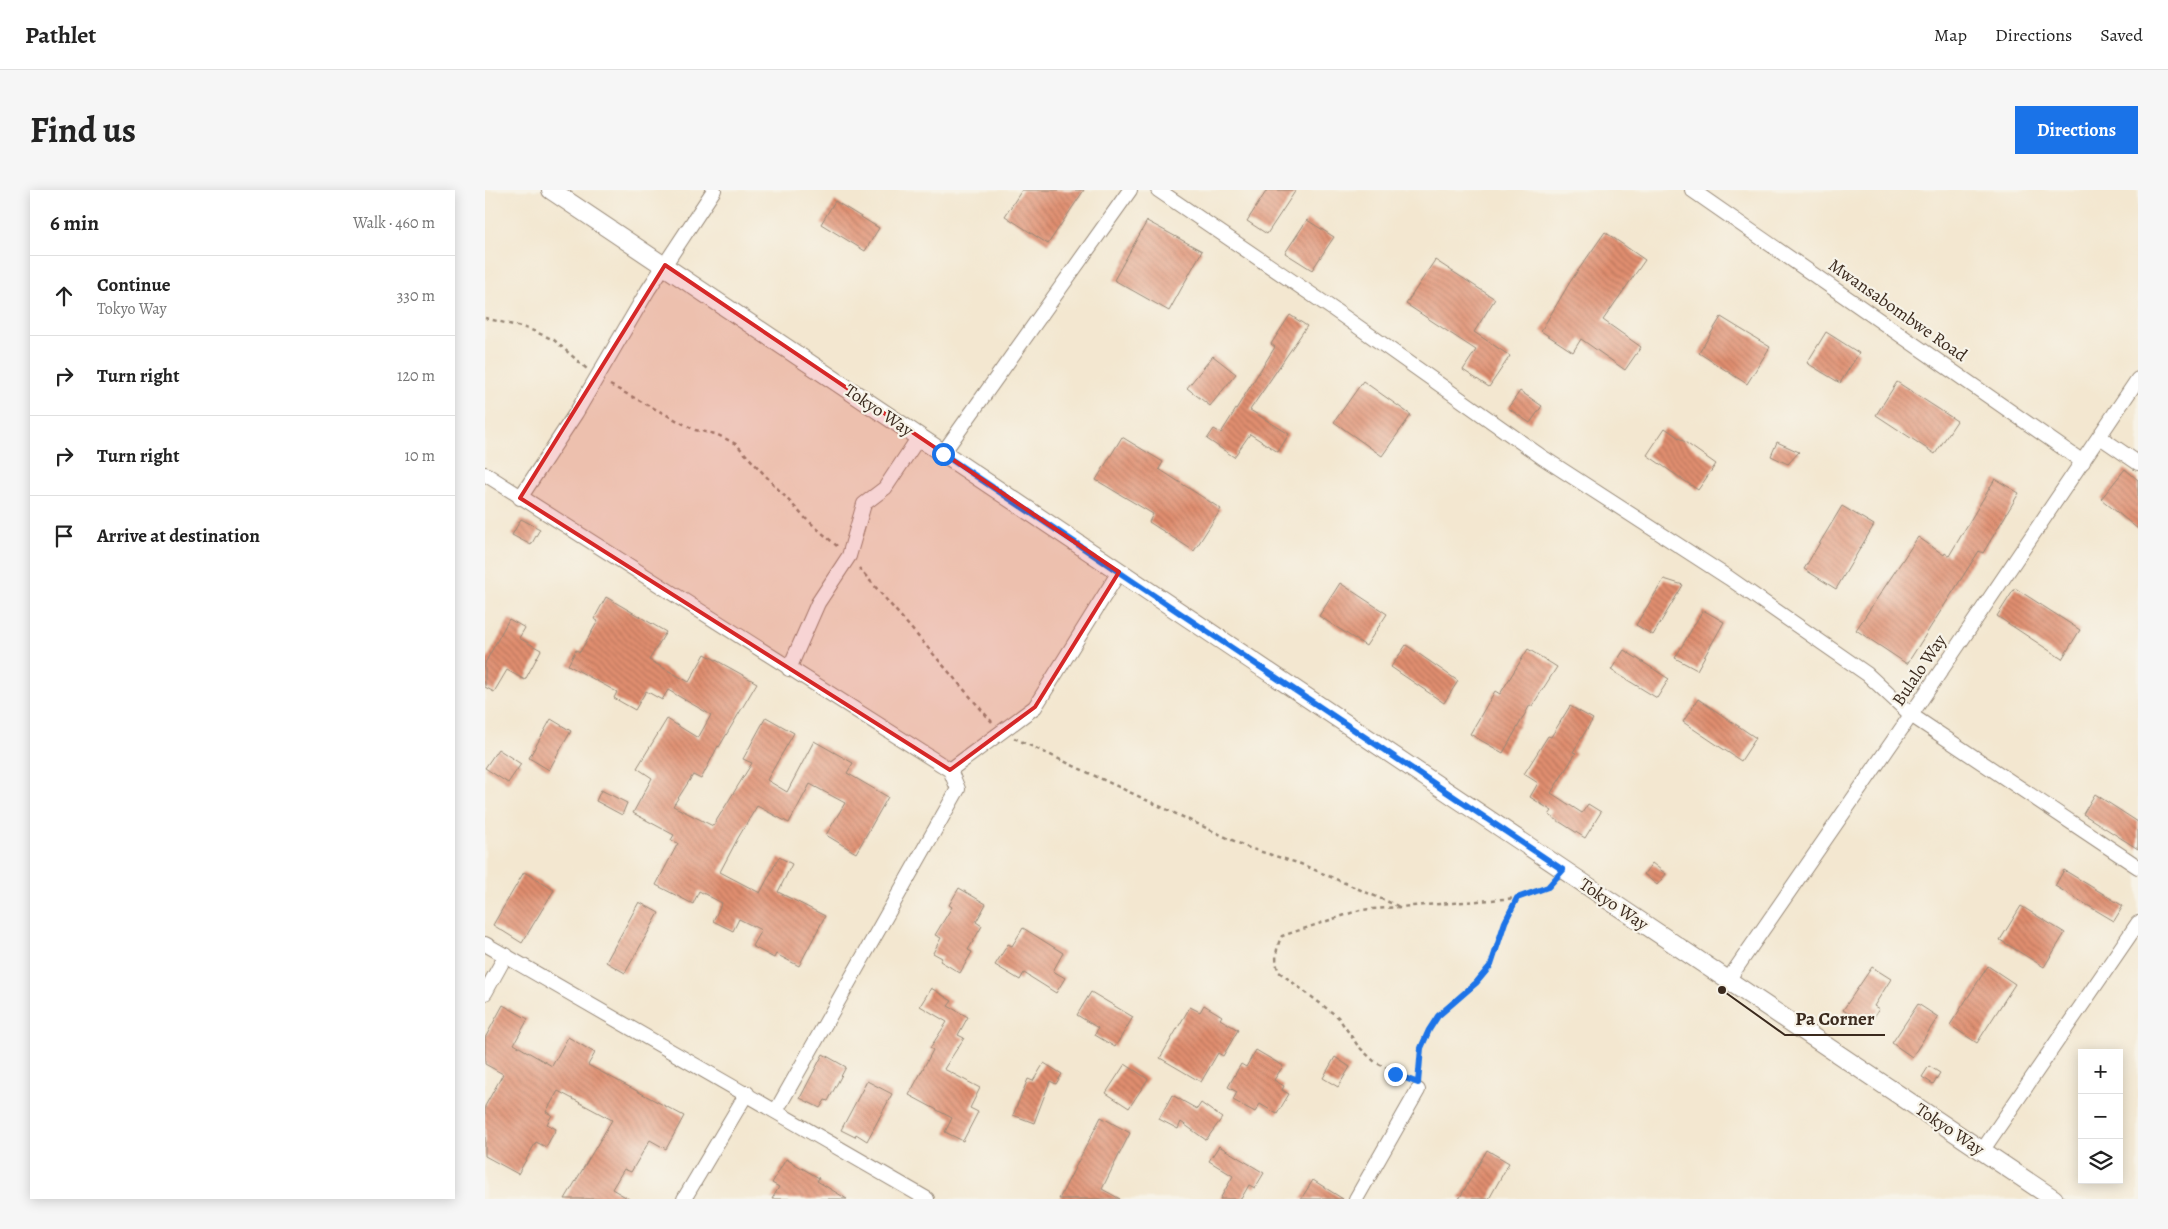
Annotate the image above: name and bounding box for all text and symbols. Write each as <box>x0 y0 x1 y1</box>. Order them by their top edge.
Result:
text: Pathlet <box>25 19 96 51</box>
text: Map <box>1934 23 1967 47</box>
text: Directions <box>1995 23 2072 47</box>
text: Saved <box>2100 23 2143 47</box>
text: Find us <box>30 106 136 154</box>
button: Directions <box>2015 106 2138 154</box>
text: 6 min <box>50 209 99 237</box>
text: Walk · 460 m <box>353 212 435 234</box>
street label: Mwansabombwe Road <box>1824 253 1973 367</box>
text: Continue <box>97 272 171 298</box>
icon: ahead <box>50 282 78 310</box>
text: 330 m <box>397 285 435 307</box>
text: Tokyo Way <box>97 298 167 320</box>
icon: right <box>50 362 78 390</box>
text: Turn right <box>97 363 179 389</box>
text: 120 m <box>397 365 435 387</box>
street label: Tokyo Way <box>840 378 919 442</box>
icon: right <box>50 442 78 470</box>
text: Turn right <box>97 443 179 469</box>
route start <box>932 443 955 466</box>
text: 10 m <box>405 445 435 467</box>
icon: arrive <box>50 522 78 550</box>
text: Arrive at destination <box>97 523 260 549</box>
street label: Bulalo Way <box>1886 629 1952 711</box>
street label: Tokyo Way <box>1575 872 1654 936</box>
callout: Pa Corner <box>1785 1001 1885 1035</box>
text: Pa Corner <box>1795 1006 1875 1032</box>
map controls <box>2078 1049 2123 1184</box>
button: + <box>2078 1049 2123 1094</box>
route end <box>1384 1063 1407 1086</box>
button: − <box>2078 1094 2123 1139</box>
street label: Tokyo Way <box>1911 1097 1990 1161</box>
button: layers <box>2078 1139 2123 1184</box>

